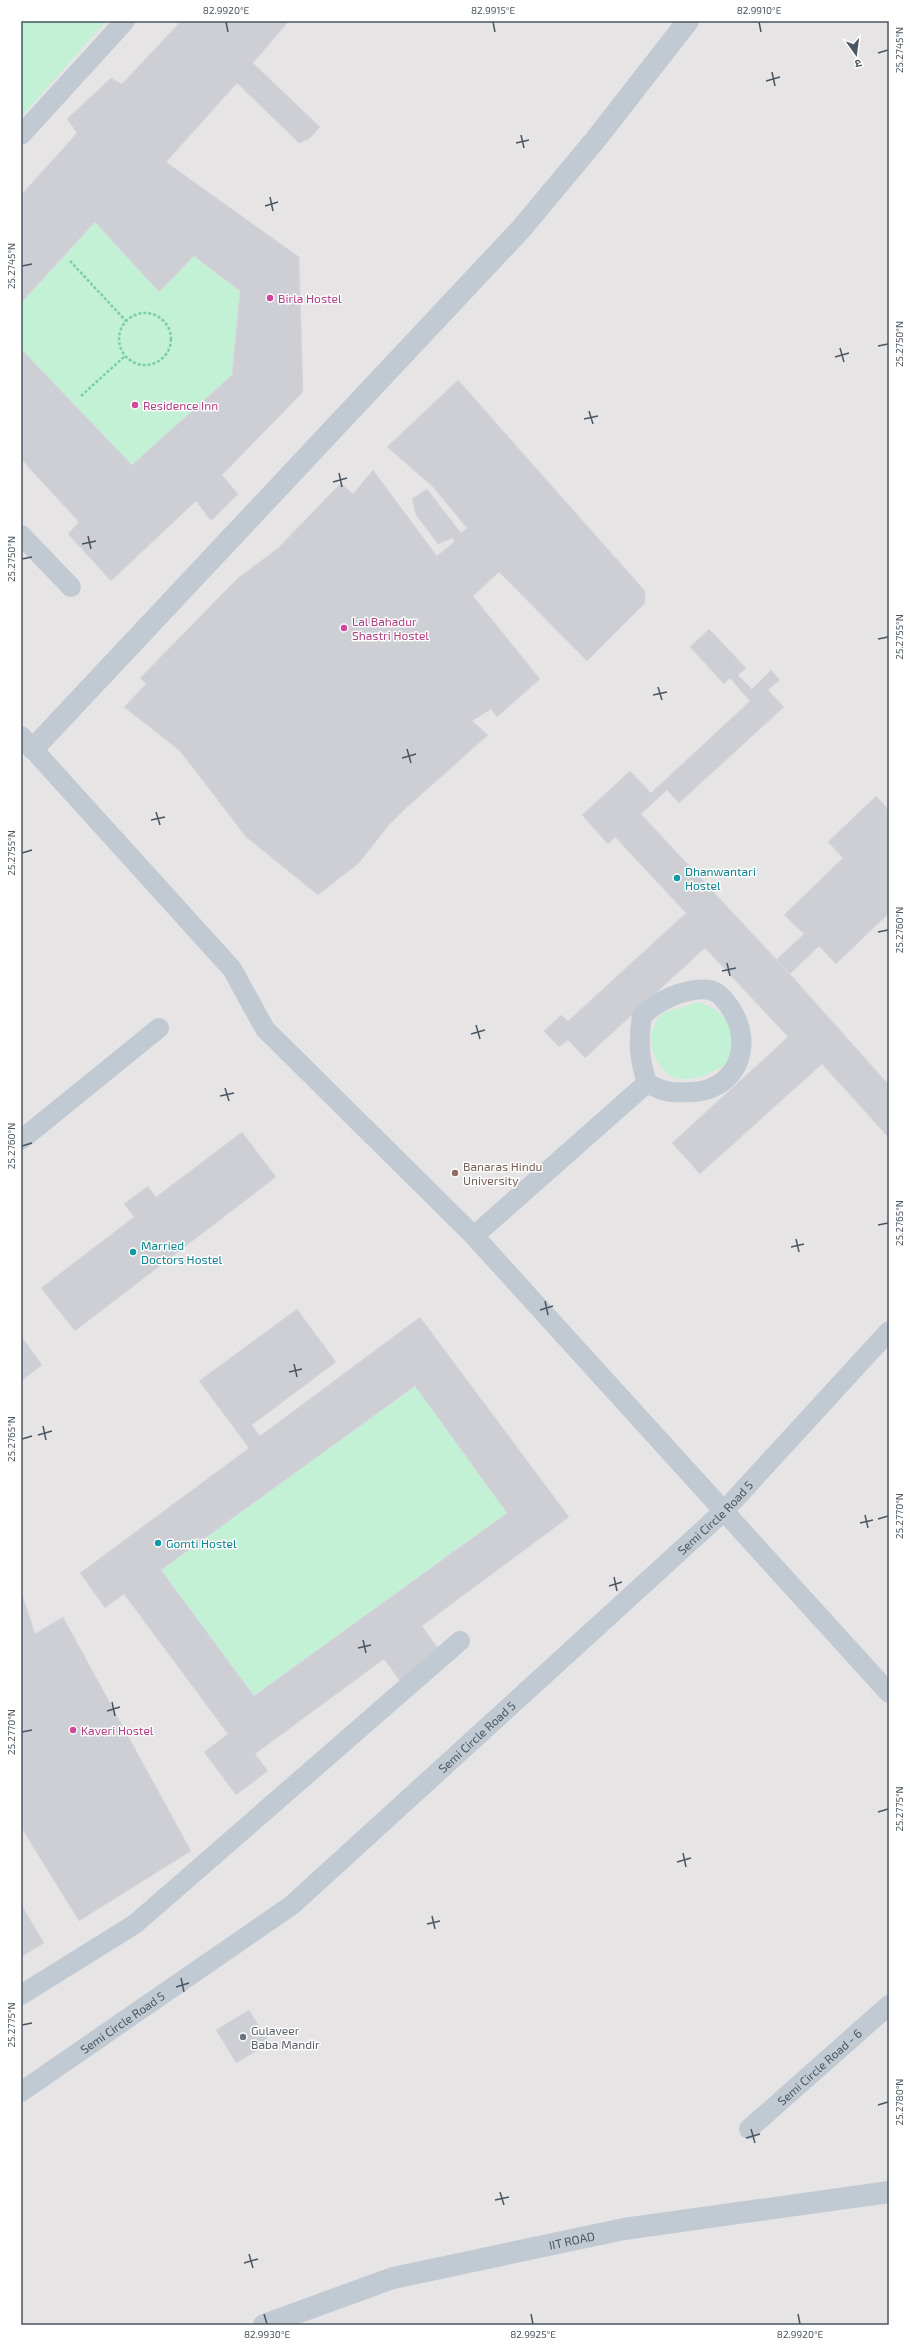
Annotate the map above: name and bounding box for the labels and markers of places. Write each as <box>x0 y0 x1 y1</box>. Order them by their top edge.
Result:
place label: Birla Hostel <box>278 291 342 305</box>
marker: Birla Hostel <box>265 293 275 303</box>
place label: Residence Inn <box>143 398 218 412</box>
marker: Residence Inn <box>130 400 140 410</box>
place label: Lal Bahadur Shastri Hostel <box>352 614 429 642</box>
marker: Lal Bahadur Shastri Hostel <box>339 623 349 633</box>
place label: Dhanwantari Hostel <box>685 864 756 892</box>
marker: Dhanwantari Hostel <box>672 873 682 883</box>
place label: Banaras Hindu University <box>463 1159 542 1187</box>
marker: Banaras Hindu University <box>450 1168 460 1178</box>
place label: Married Doctors Hostel <box>141 1238 223 1266</box>
marker: Married Doctors Hostel <box>128 1247 138 1257</box>
place label: Gomti Hostel <box>166 1536 237 1550</box>
marker: Gomti Hostel <box>153 1538 163 1548</box>
place label: Kaveri Hostel <box>81 1723 154 1737</box>
marker: Kaveri Hostel <box>68 1725 78 1735</box>
place label: Gulaveer Baba Mandir <box>251 2023 320 2051</box>
marker: Gulaveer Baba Mandir <box>238 2032 248 2042</box>

